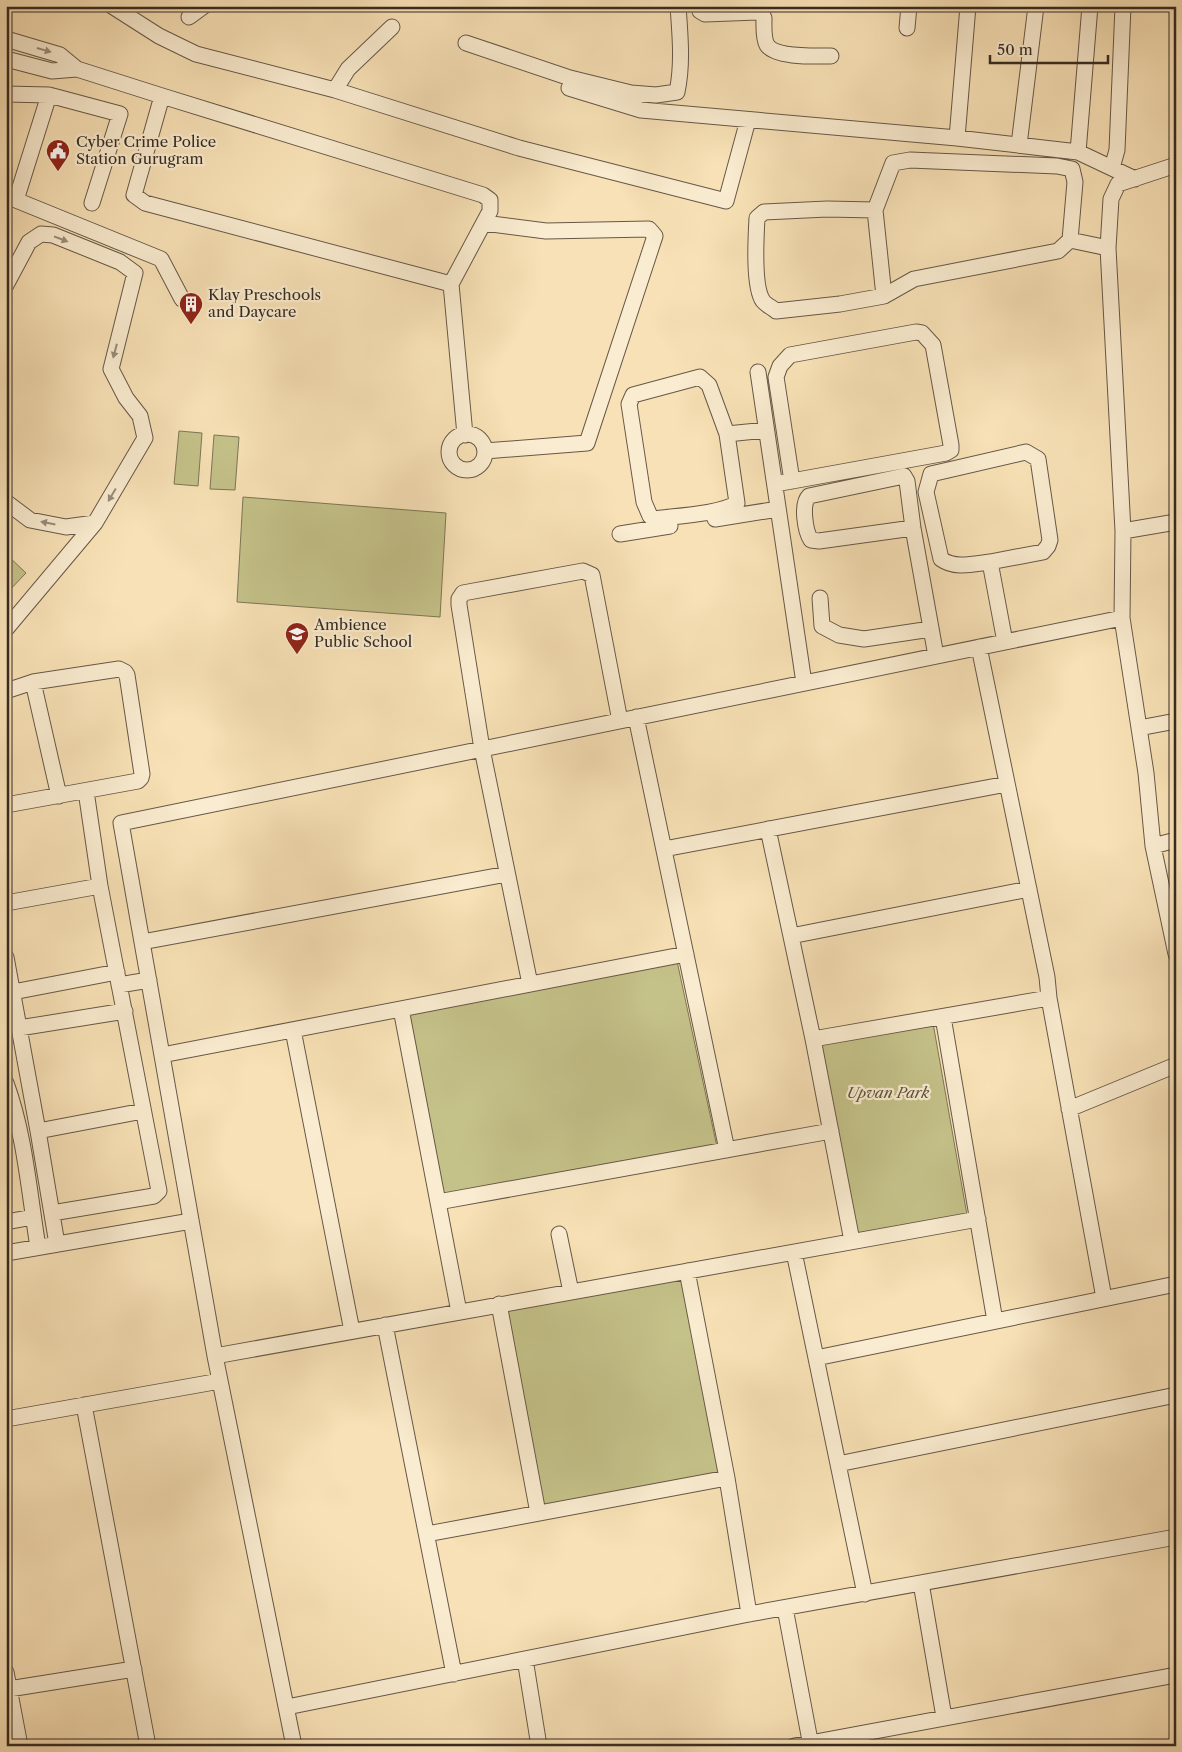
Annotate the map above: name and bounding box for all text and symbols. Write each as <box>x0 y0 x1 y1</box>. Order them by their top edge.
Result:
scale bar <box>990 32 1107 64</box>
text: 50 m <box>997 40 1033 59</box>
one-way arrow <box>36 46 51 54</box>
place label: Cyber Crime Police Station Gurugram <box>76 132 216 168</box>
public building icon: Cyber Crime Police Station Gurugram <box>45 138 71 172</box>
one-way arrow <box>54 235 68 243</box>
place label: Klay Preschools and Daycare <box>208 285 321 321</box>
building icon: Klay Preschools and Daycare <box>178 291 204 325</box>
one-way arrow <box>111 344 119 359</box>
one-way arrow <box>107 488 116 501</box>
one-way arrow <box>40 519 55 527</box>
place label: Ambience Public School <box>313 615 413 651</box>
school or university icon: Ambience Public School <box>284 621 310 655</box>
park label: Upvan Park <box>847 1083 929 1102</box>

